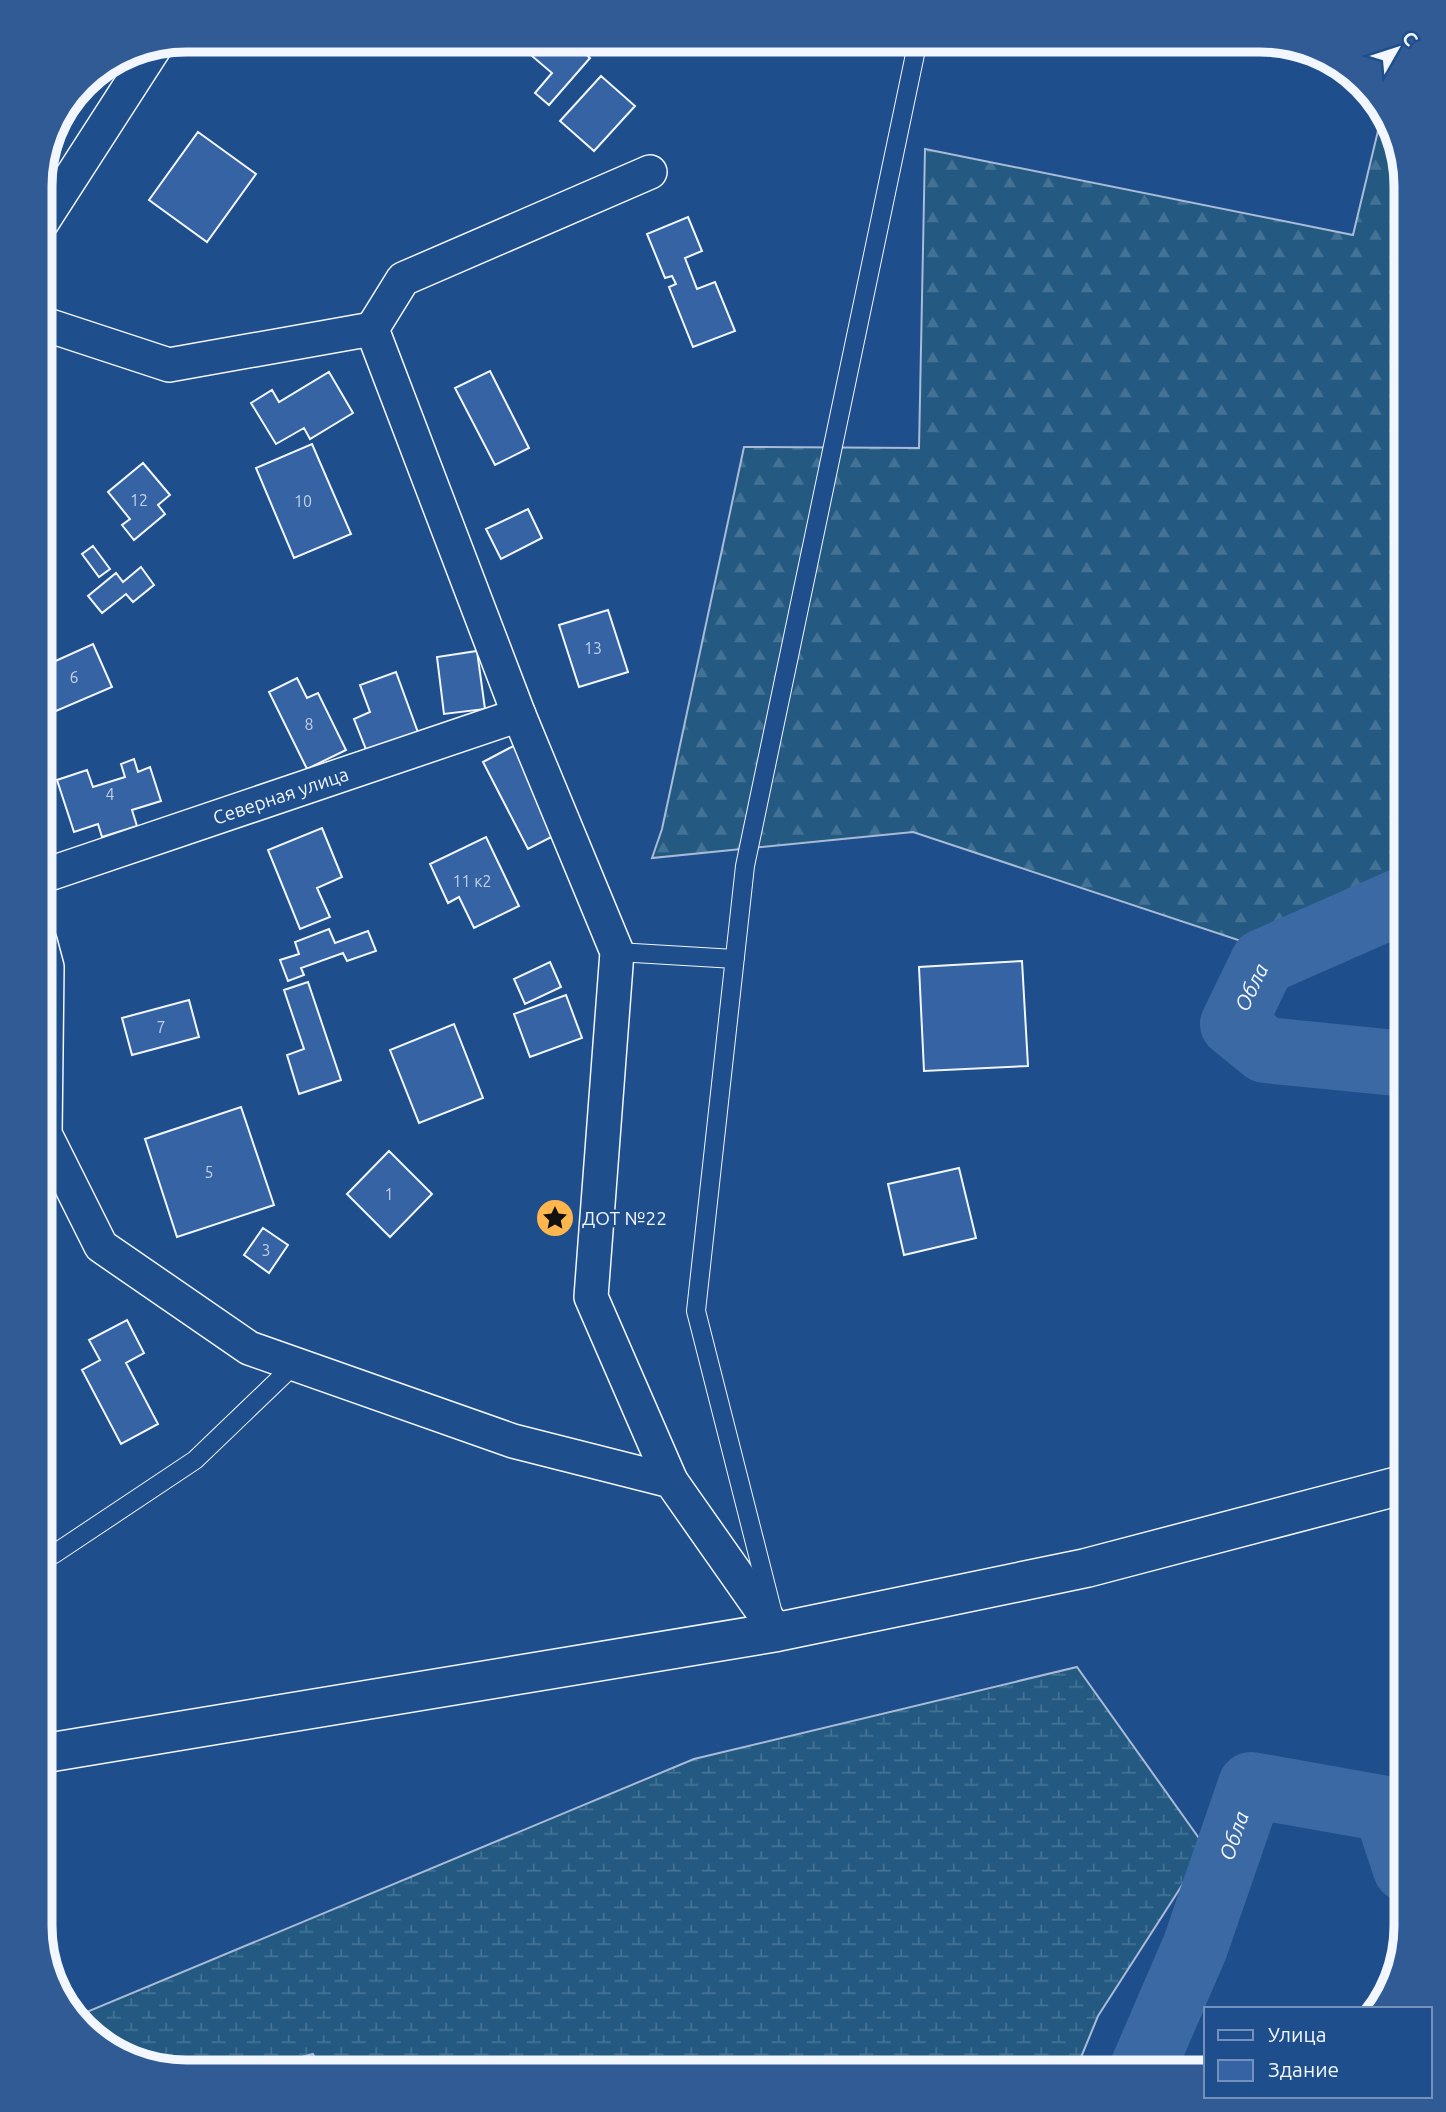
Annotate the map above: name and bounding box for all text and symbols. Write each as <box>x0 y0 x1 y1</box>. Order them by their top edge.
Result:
north arrow <box>1362 14 1432 84</box>
text: С <box>1398 27 1423 50</box>
house number: 12 <box>130 491 148 509</box>
house number: 10 <box>294 492 312 510</box>
house number: 13 <box>584 639 602 657</box>
house number: 6 <box>69 668 79 686</box>
house number: 8 <box>304 715 314 733</box>
street label: Северная улица <box>210 762 351 829</box>
house number: 4 <box>105 785 115 803</box>
house number: 11 к2 <box>453 872 491 890</box>
water label: Обла <box>1229 959 1273 1015</box>
house number: 7 <box>156 1018 166 1036</box>
house number: 5 <box>204 1163 214 1181</box>
house number: 1 <box>384 1185 394 1203</box>
place icon: ДОТ №22 <box>534 1197 576 1239</box>
place label: ДОТ №22 <box>582 1207 667 1229</box>
house number: 3 <box>261 1241 271 1259</box>
water label: Обла <box>1214 1808 1253 1863</box>
legend <box>1204 2007 1432 2098</box>
text: Улица <box>1268 2022 1326 2046</box>
text: Здание <box>1268 2057 1339 2081</box>

